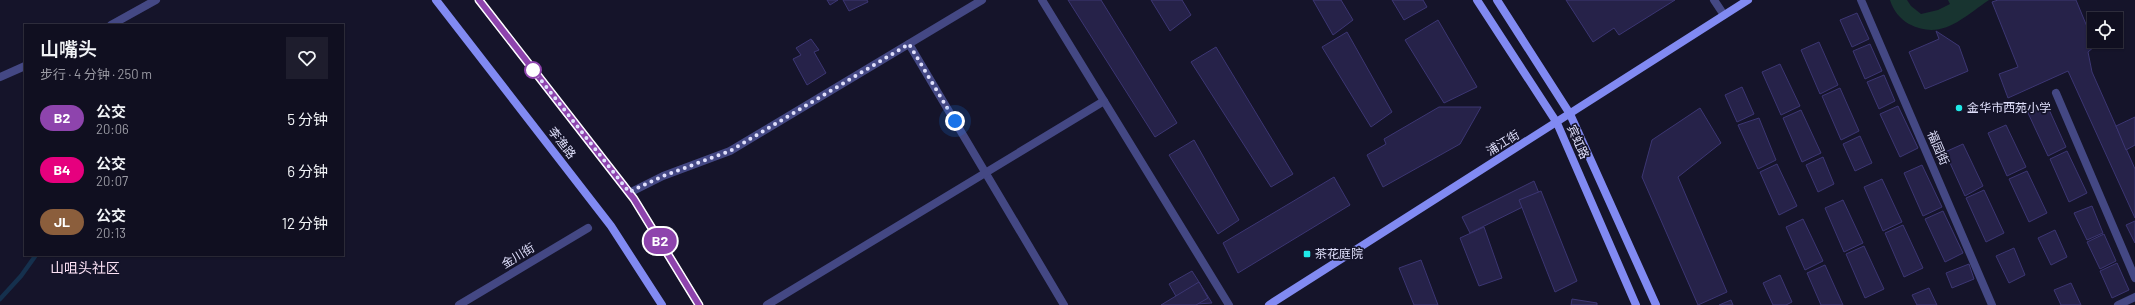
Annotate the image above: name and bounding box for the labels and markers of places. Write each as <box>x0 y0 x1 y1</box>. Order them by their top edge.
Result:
unlabelled marker <box>524 61 542 79</box>
place label: 金华市西苑小学 <box>1967 100 2051 114</box>
marker: 金华市西苑小学 <box>1954 103 1964 113</box>
place label: 茶花庭院 <box>1315 246 1363 260</box>
marker: 茶花庭院 <box>1302 249 1312 259</box>

